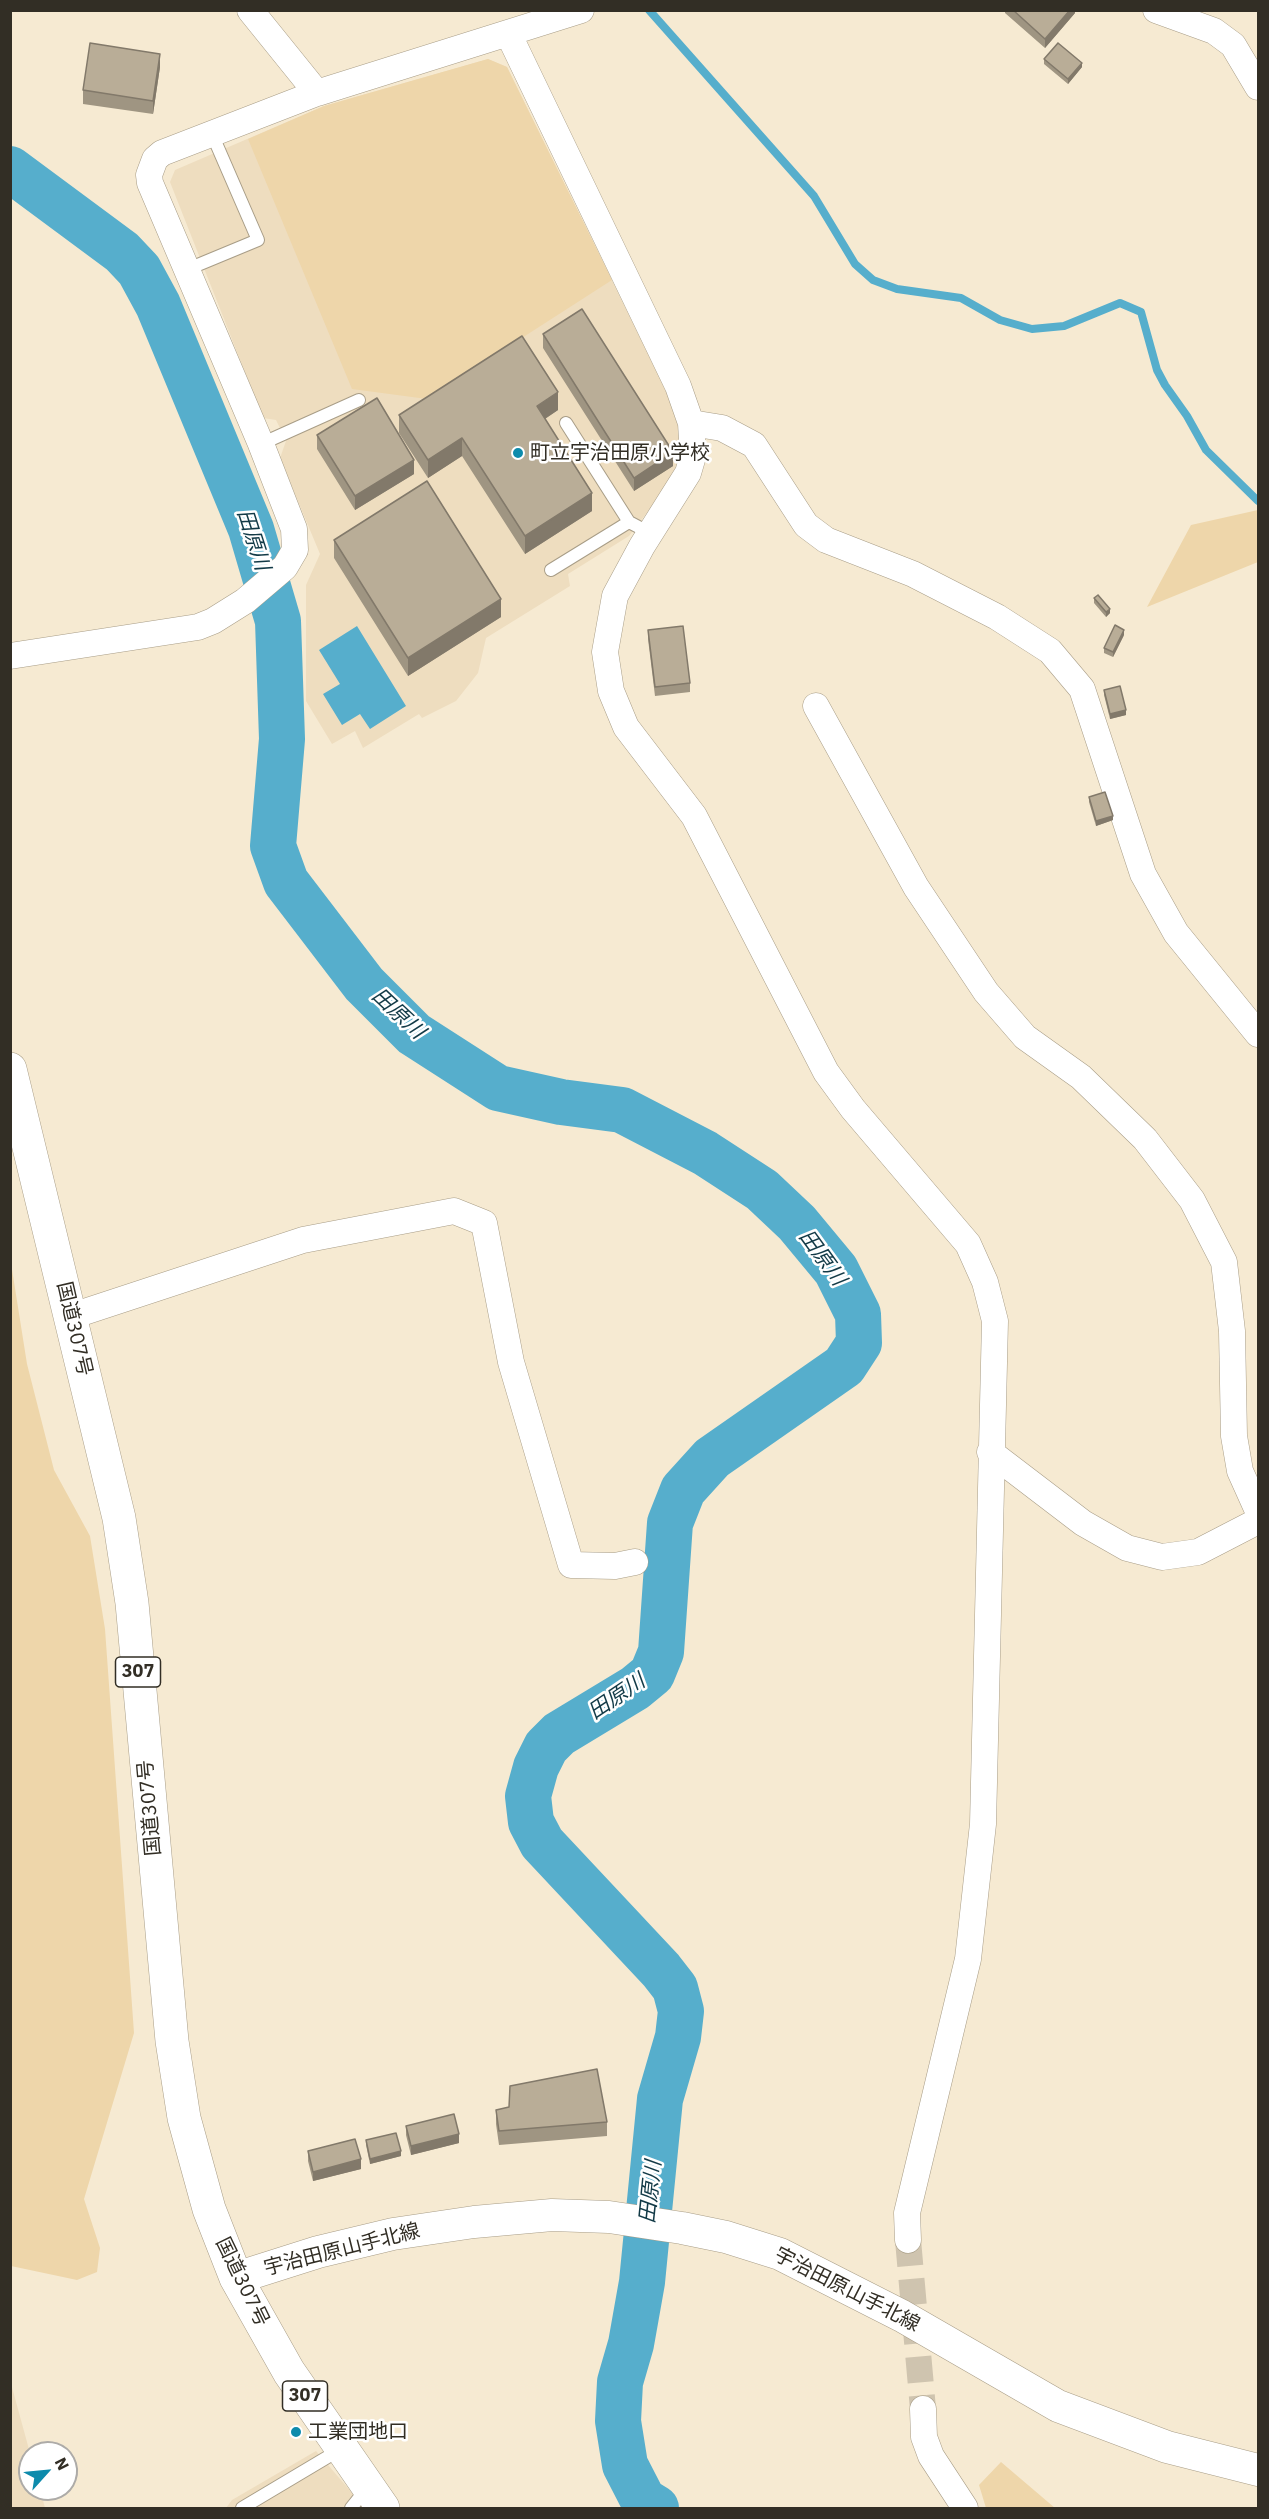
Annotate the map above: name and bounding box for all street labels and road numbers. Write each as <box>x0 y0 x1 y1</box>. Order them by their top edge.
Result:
street label: 国道307号 <box>52 1280 96 1378</box>
road number: 307 <box>116 1657 160 1687</box>
street label: 国道307号 <box>134 1759 166 1857</box>
street label: 宇治田原山手北線 <box>261 2219 423 2281</box>
street label: 国道307号 <box>210 2234 274 2330</box>
street label: 宇治田原山手北線 <box>770 2243 924 2337</box>
road number: 307 <box>282 2381 328 2411</box>

